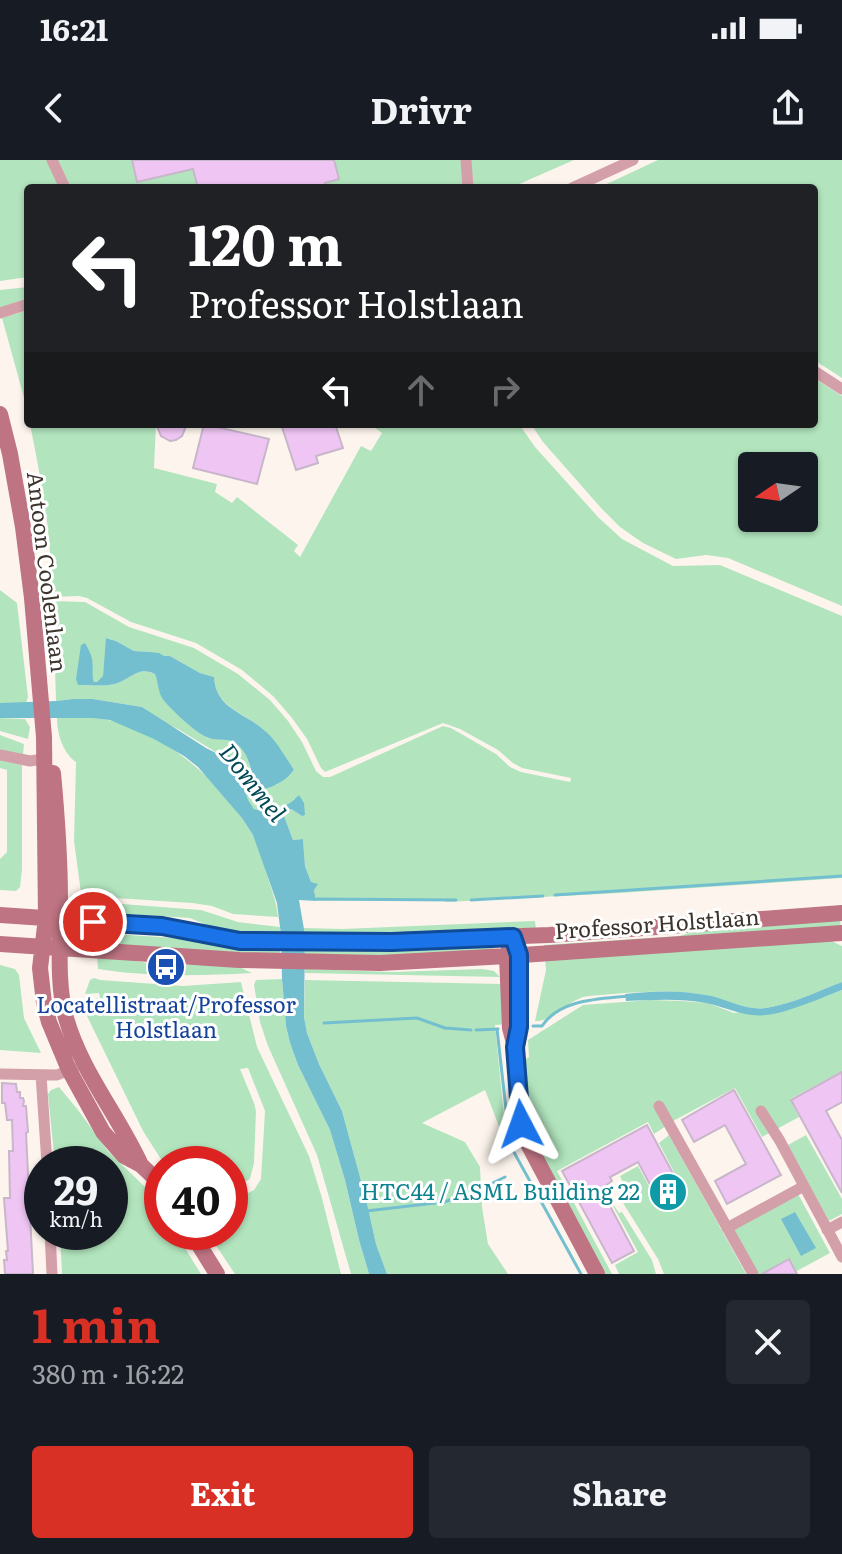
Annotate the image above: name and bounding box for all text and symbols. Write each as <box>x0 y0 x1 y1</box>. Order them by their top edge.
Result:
text: 16:21 <box>40 6 108 50</box>
text: Drivr <box>370 82 472 135</box>
icon: back <box>32 86 76 130</box>
icon: share <box>766 86 810 130</box>
text: 120 m <box>188 200 343 283</box>
icon: left <box>56 216 160 320</box>
text: Professor Holstlaan <box>188 276 524 329</box>
icon: left <box>315 368 359 412</box>
icon: ahead <box>399 368 443 412</box>
icon: right <box>483 368 527 412</box>
north arrow <box>738 452 818 532</box>
map controls <box>738 452 818 532</box>
street label: Antoon Coolenlaan <box>20 469 77 674</box>
water label: Dommel <box>212 735 296 828</box>
pin <box>59 888 127 956</box>
street label: Professor Holstlaan <box>553 899 760 946</box>
icon: arrive <box>71 900 115 944</box>
bus stop icon: Locatellistraat/Professor Holstlaan <box>145 946 187 988</box>
place label: Locatellistraat/Professor Holstlaan <box>36 987 296 1045</box>
position arrow <box>479 1082 563 1166</box>
speed limit sign: 40 <box>144 1146 248 1250</box>
text: 29 <box>54 1158 98 1217</box>
building icon: HTC44 / ASML Building 22 <box>647 1171 689 1213</box>
place label: HTC44 / ASML Building 22 <box>361 1174 640 1207</box>
text: km/h <box>49 1203 103 1233</box>
text: 1 min <box>32 1287 160 1358</box>
button: close <box>726 1300 810 1384</box>
text: 380 m · 16:22 <box>32 1353 184 1392</box>
button: Exit <box>32 1446 413 1538</box>
button: Share <box>429 1446 810 1538</box>

